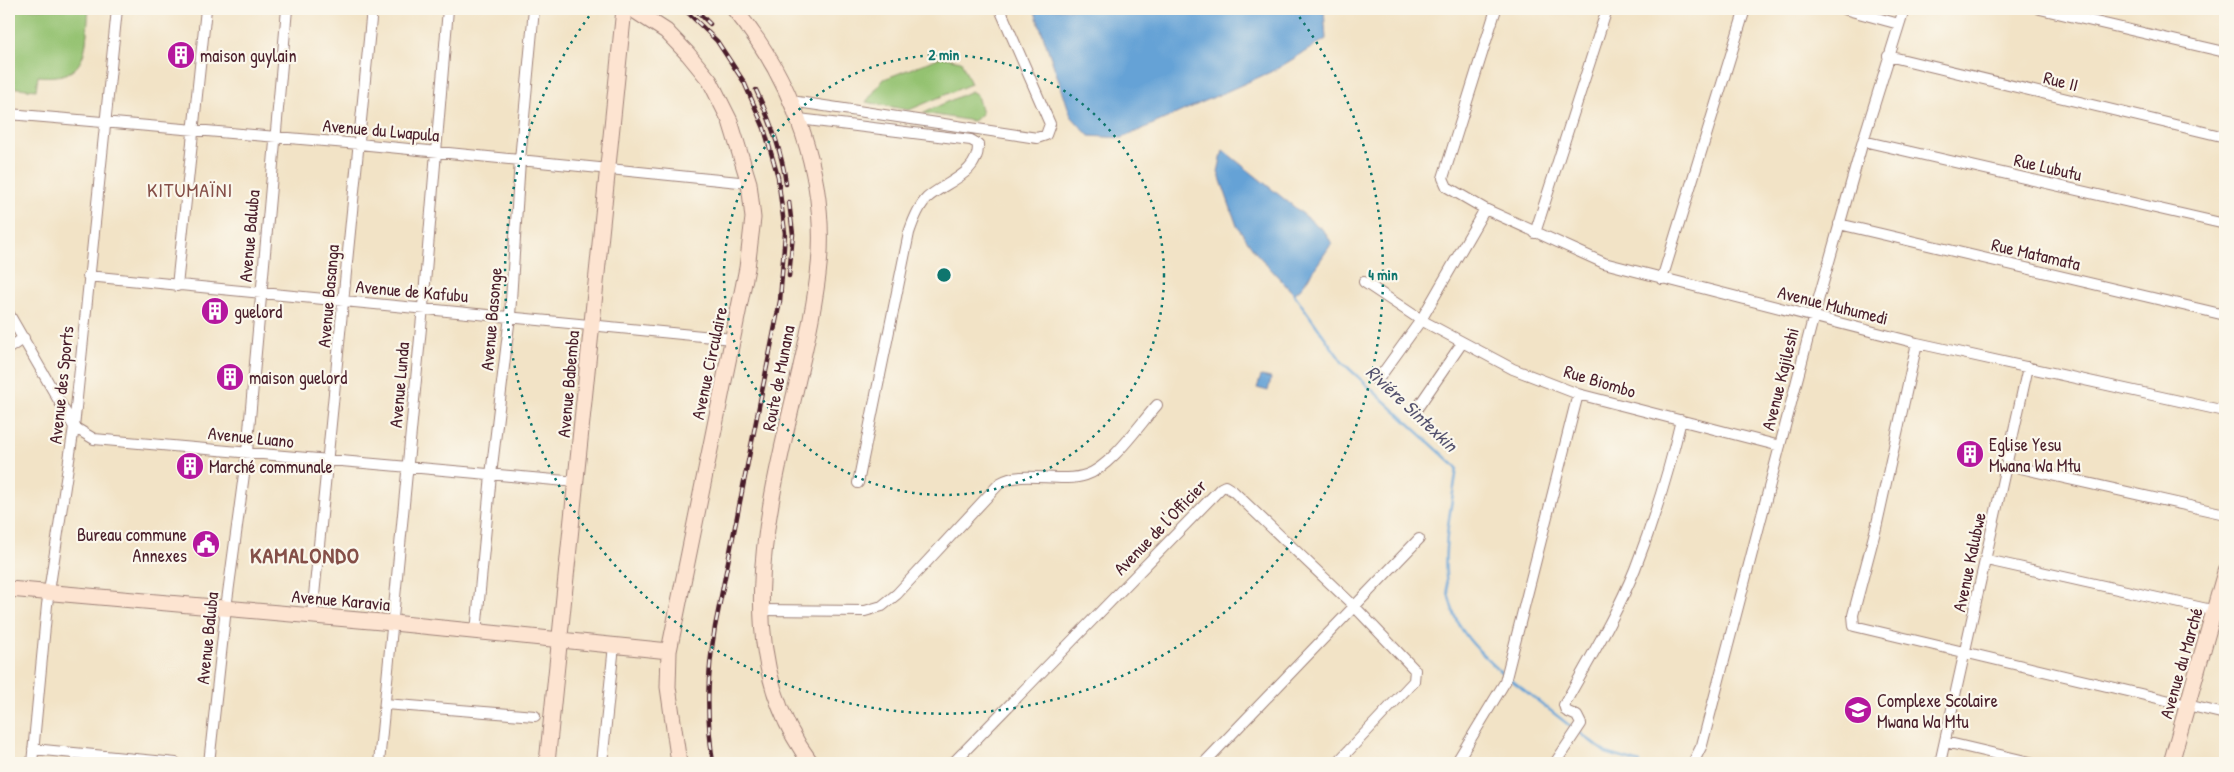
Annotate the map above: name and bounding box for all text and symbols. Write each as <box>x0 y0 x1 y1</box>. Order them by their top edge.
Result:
building icon: maison guylain <box>166 40 196 70</box>
place label: maison guylain <box>200 43 297 68</box>
text: 2 min <box>929 44 960 65</box>
street label: Rue II <box>2041 65 2081 97</box>
street label: Avenue du Lwapula <box>322 112 440 148</box>
street label: Rue Lubutu <box>2012 147 2084 187</box>
district label: KITUMAÏNI <box>147 176 233 203</box>
street label: Avenue Baluba <box>233 189 265 283</box>
street label: Rue Matamata <box>1989 232 2083 276</box>
street label: Avenue Basanga <box>311 244 345 348</box>
text: 4 min <box>1368 264 1398 285</box>
street label: Avenue Basonge <box>474 266 508 372</box>
centre of rings <box>935 266 953 284</box>
street label: Avenue de Kafubu <box>355 274 469 308</box>
street label: Avenue Muhumedi <box>1775 279 1891 331</box>
building icon: guelord <box>200 296 230 326</box>
place label: guelord <box>234 299 282 324</box>
street label: Avenue Circulaire <box>685 304 733 422</box>
street label: Route de Munana <box>756 323 800 433</box>
street label: Avenue des Sports <box>42 325 80 445</box>
street label: Avenue Kajileshi <box>1755 325 1805 433</box>
street label: Avenue Babemba <box>551 329 585 439</box>
street label: Avenue Lunda <box>383 341 415 429</box>
street label: Rue Biombo <box>1561 358 1639 404</box>
water label: Riviére Sintexkin <box>1361 359 1464 458</box>
building icon: maison guelord <box>215 362 245 392</box>
place label: maison guelord <box>249 365 347 390</box>
street label: Avenue Luano <box>207 420 295 454</box>
place label: Eglise Yesu Mwana Wa Mtu <box>1989 432 2081 478</box>
building icon: Eglise Yesu Mwana Wa Mtu <box>1955 439 1985 469</box>
building icon: Marché communale <box>175 451 205 481</box>
place label: Marché communale <box>209 454 333 479</box>
street label: Avenue de l'Officier <box>1108 474 1212 580</box>
street label: Avenue Kalubwe <box>1946 510 1992 614</box>
place label: Bureau commune Annexes <box>77 522 187 568</box>
public building icon: Bureau commune Annexes <box>191 529 221 559</box>
district label: KAMALONDO <box>250 540 360 570</box>
street label: Avenue Karavia <box>291 583 391 617</box>
street label: Avenue Baluba <box>190 591 224 685</box>
street label: Avenue du Marché <box>2153 604 2209 722</box>
place label: Complexe Scolaire Mwana Wa Mtu <box>1877 688 1998 734</box>
school or university icon: Complexe Scolaire Mwana Wa Mtu <box>1843 695 1873 725</box>

